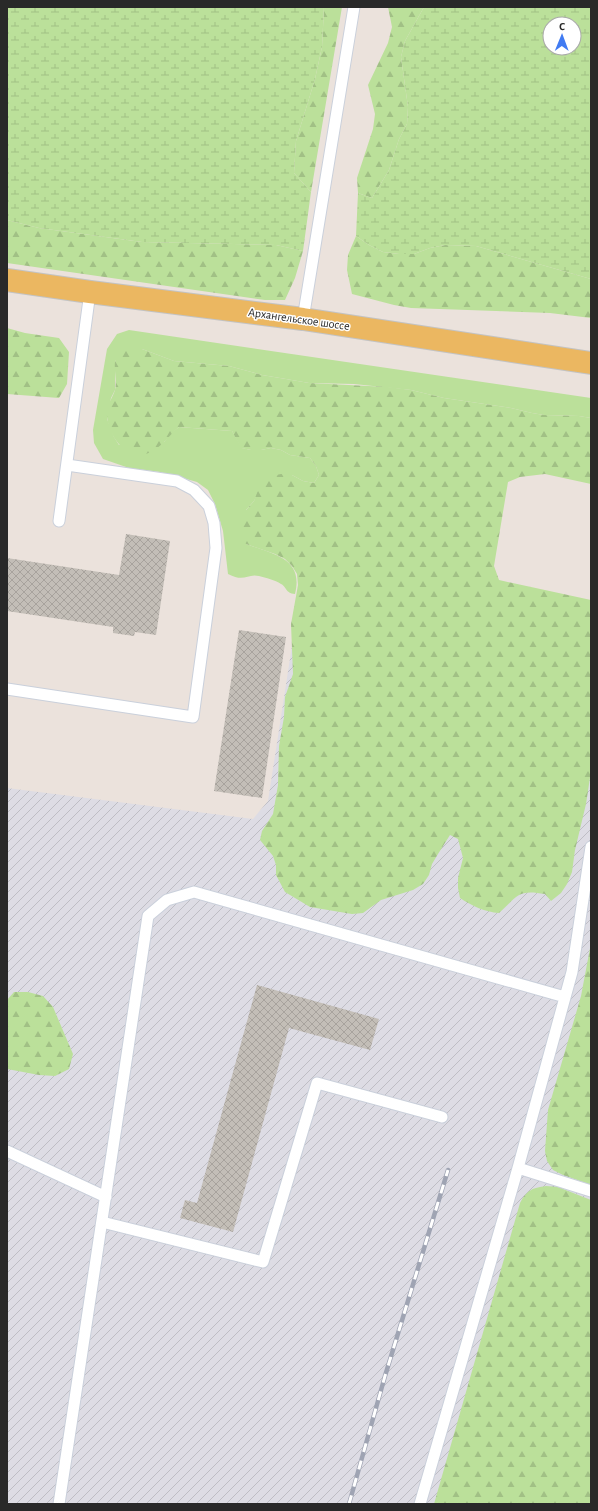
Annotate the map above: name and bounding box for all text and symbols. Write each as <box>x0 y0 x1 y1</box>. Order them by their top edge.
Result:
north arrow <box>542 16 582 56</box>
text: С <box>559 21 565 32</box>
street label: Архангельское шоссе <box>247 306 351 332</box>

